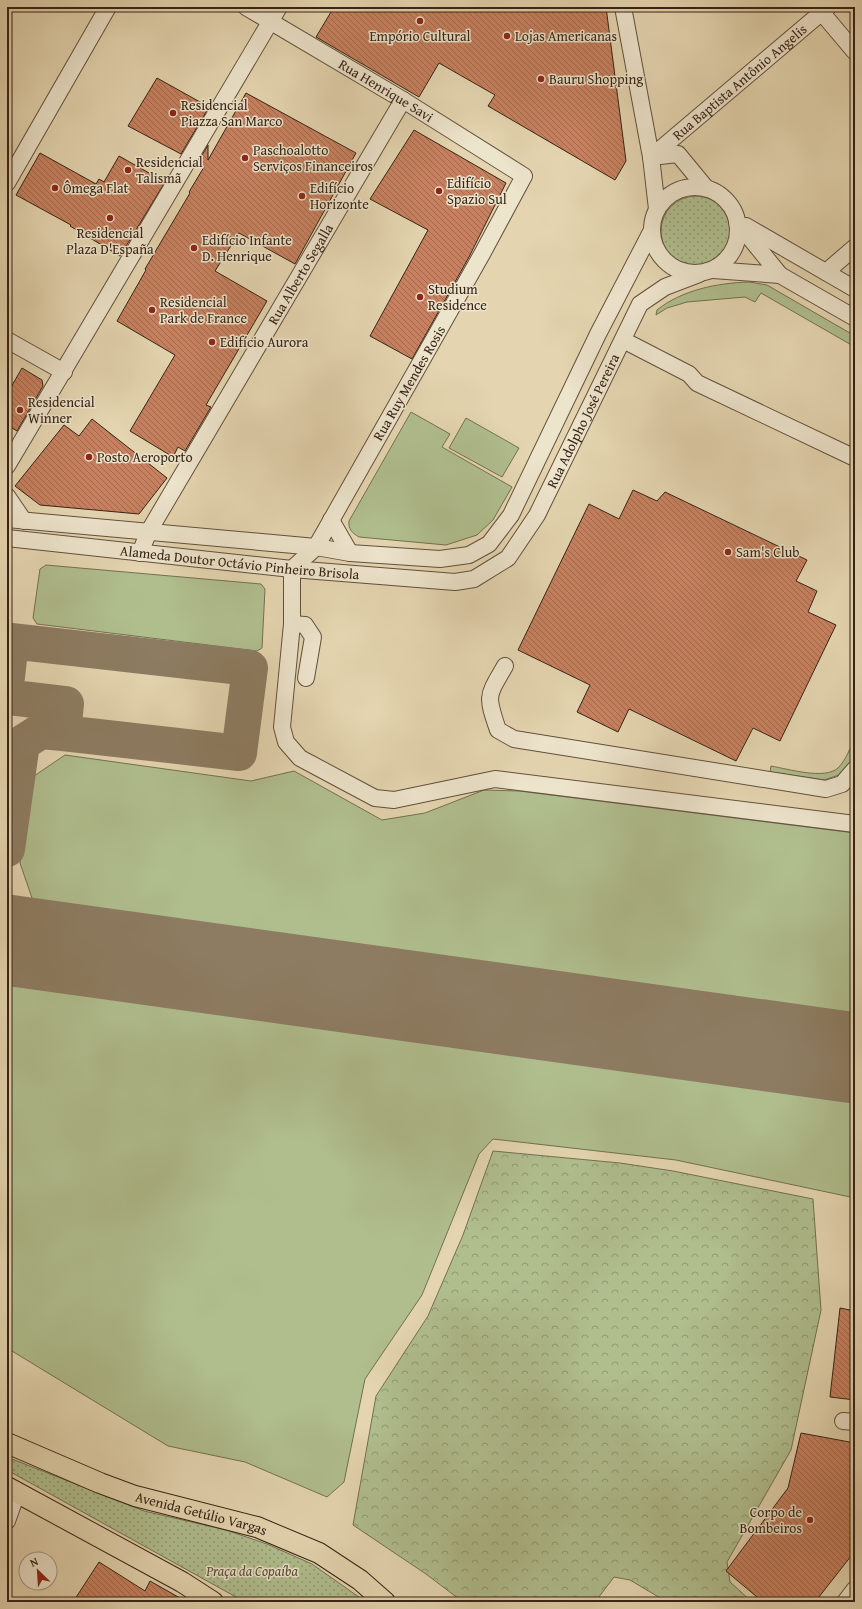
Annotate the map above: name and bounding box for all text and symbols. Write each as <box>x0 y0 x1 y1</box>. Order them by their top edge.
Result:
marker: Empório Cultural <box>415 16 425 26</box>
street label: Rua Baptista Antônio Angelis <box>668 19 811 145</box>
place label: Empório Cultural <box>370 26 471 46</box>
place label: Lojas Americanas <box>515 26 617 46</box>
marker: Lojas Americanas <box>502 31 512 41</box>
street label: Rua Henrique Savi <box>335 54 437 127</box>
place label: Bauru Shopping <box>549 69 643 89</box>
marker: Bauru Shopping <box>536 74 546 84</box>
place label: Residencial Piazza San Marco <box>181 95 282 131</box>
marker: Residencial Piazza San Marco <box>168 108 178 118</box>
place label: Paschoalotto Serviços Financeiros <box>253 140 373 176</box>
place label: Residencial Talismã <box>136 152 203 188</box>
marker: Paschoalotto Serviços Financeiros <box>240 153 250 163</box>
marker: Residencial Talismã <box>123 165 133 175</box>
place label: Edifício Spazio Sul <box>447 173 507 209</box>
place label: Ômega Flat <box>63 178 129 198</box>
place label: Edifício Horizonte <box>310 178 369 214</box>
marker: Ômega Flat <box>50 183 60 193</box>
marker: Edifício Spazio Sul <box>434 186 444 196</box>
marker: Edifício Horizonte <box>297 191 307 201</box>
marker: Residencial Plaza D'España <box>105 213 115 223</box>
street label: Rua Alberto Segalla <box>263 220 338 328</box>
place label: Residencial Plaza D'España <box>66 223 154 259</box>
place label: Edifício Infante D. Henrique <box>202 230 292 266</box>
marker: Edifício Infante D. Henrique <box>189 243 199 253</box>
place label: Studium Residence <box>428 279 487 315</box>
place label: Residencial Park de France <box>160 292 247 328</box>
marker: Studium Residence <box>415 292 425 302</box>
marker: Residencial Park de France <box>147 305 157 315</box>
street label: Rua Ruy Mendes Rosis <box>368 322 450 444</box>
place label: Edifício Aurora <box>220 332 309 352</box>
marker: Edifício Aurora <box>207 337 217 347</box>
street label: Rua Adolpho José Pereira <box>542 350 624 491</box>
place label: Residencial Winner <box>28 392 95 428</box>
marker: Residencial Winner <box>15 405 25 415</box>
place label: Posto Aeroporto <box>97 447 193 467</box>
marker: Posto Aeroporto <box>84 452 94 462</box>
street label: Alameda Doutor Octávio Pinheiro Brisola <box>119 540 361 584</box>
place label: Sam's Club <box>736 542 800 562</box>
marker: Sam's Club <box>723 547 733 557</box>
street label: Avenida Getúlio Vargas <box>133 1486 270 1540</box>
place label: Corpo de Bombeiros <box>739 1502 802 1538</box>
marker: Corpo de Bombeiros <box>805 1515 815 1525</box>
north arrow <box>18 1551 58 1591</box>
text: N <box>27 1553 41 1571</box>
park label: Praça da Copaíba <box>205 1561 298 1581</box>

